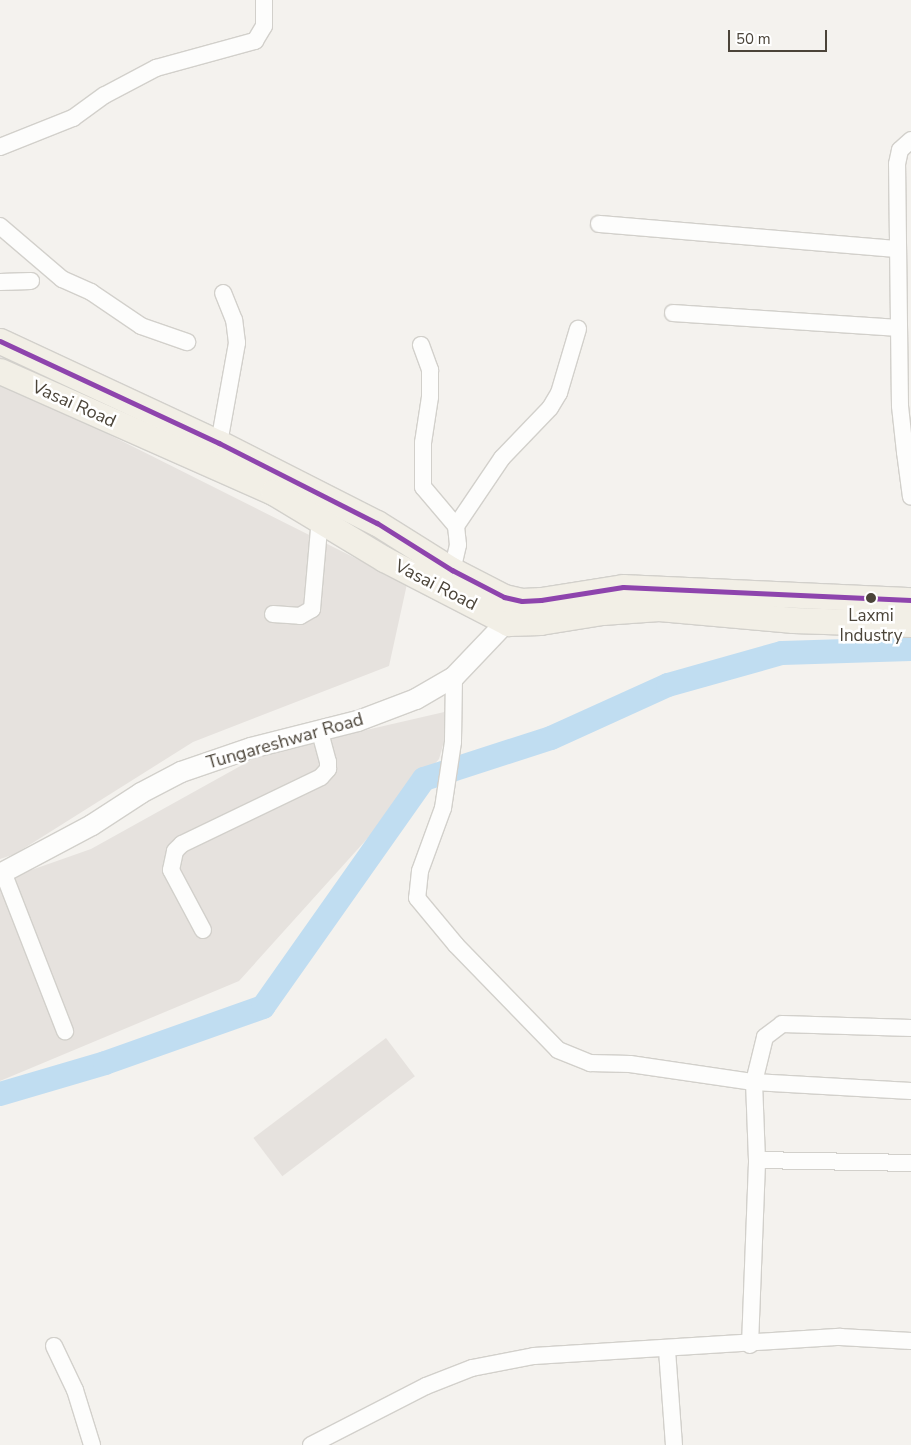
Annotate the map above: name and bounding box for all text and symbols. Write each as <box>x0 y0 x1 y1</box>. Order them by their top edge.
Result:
scale bar <box>731 20 830 52</box>
text: 50 m <box>736 29 771 49</box>
street label: Vasai Road <box>29 376 119 432</box>
street label: Vasai Road <box>391 555 481 615</box>
marker: Laxmi Industry <box>866 593 876 603</box>
place label: Laxmi Industry <box>840 606 902 646</box>
street label: Tungareshwar Road <box>204 708 366 774</box>

